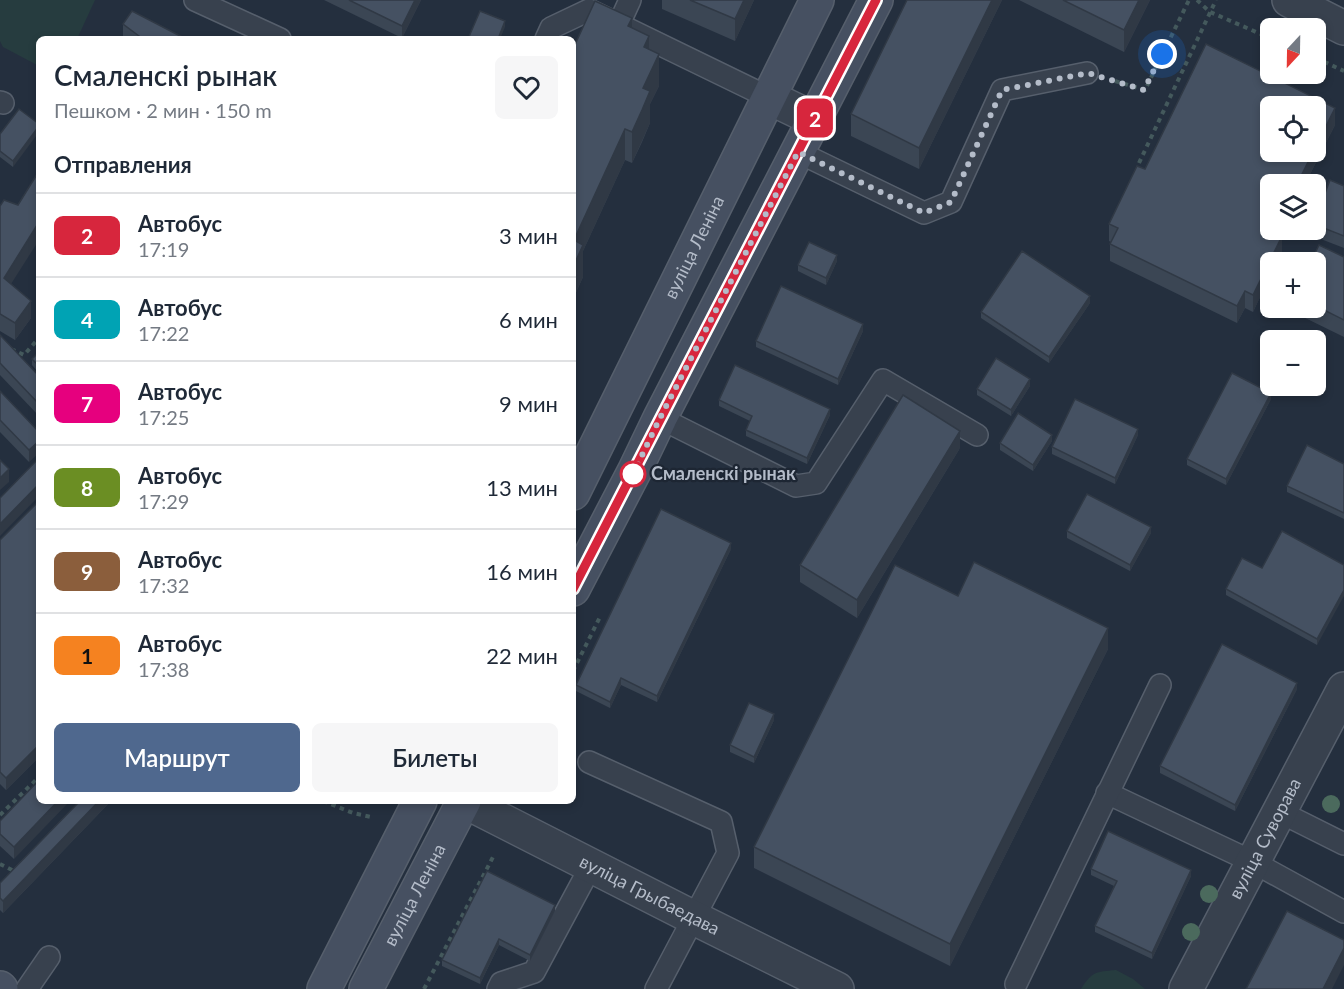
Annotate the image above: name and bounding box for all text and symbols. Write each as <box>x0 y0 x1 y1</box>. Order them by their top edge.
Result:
north arrow <box>1260 18 1326 84</box>
map controls <box>1260 18 1326 396</box>
your location <box>1147 39 1177 69</box>
button: heart <box>495 56 558 119</box>
text: Смаленскі рынак <box>54 58 277 92</box>
button: locate <box>1260 96 1326 162</box>
text: Пешком · 2 мин · 150 m <box>54 98 272 122</box>
line badge: 2 <box>796 98 834 138</box>
text: 2 <box>809 106 821 131</box>
text: Отправления <box>54 151 192 178</box>
button: layers <box>1260 174 1326 240</box>
street label: вуліца Леніна <box>659 192 728 302</box>
text: Автобус <box>138 210 222 237</box>
text: 3 мин <box>499 222 558 249</box>
text: 2 <box>81 223 93 248</box>
text: 17:19 <box>138 237 189 261</box>
button: + <box>1260 252 1326 318</box>
text: Автобус <box>138 294 222 321</box>
text: 6 мин <box>499 306 558 333</box>
text: 4 <box>81 307 93 332</box>
text: 17:22 <box>138 321 189 345</box>
button: − <box>1260 330 1326 396</box>
text: Автобус <box>138 378 222 405</box>
text: 9 мин <box>499 390 558 417</box>
text: 7 <box>81 391 93 416</box>
text: 17:25 <box>138 405 189 429</box>
marker: Смаленскі рынак <box>620 461 646 487</box>
text: Автобус <box>138 462 222 489</box>
place label: Смаленскі рынак <box>651 462 796 484</box>
text: 13 мин <box>486 474 558 501</box>
text: 8 <box>81 475 93 500</box>
text: 17:29 <box>138 489 189 513</box>
text: Автобус <box>138 546 222 573</box>
text: 16 мин <box>486 558 558 585</box>
text: 9 <box>81 559 93 584</box>
text: 17:32 <box>138 573 189 597</box>
text: Автобус <box>138 630 222 657</box>
text: 22 мин <box>486 642 558 669</box>
text: 1 <box>81 643 93 668</box>
text: 17:38 <box>138 657 189 681</box>
button: Маршрут <box>54 723 300 792</box>
button: Билеты <box>312 723 558 792</box>
street label: вуліца Суворава <box>1223 774 1305 902</box>
street label: вуліца Леніна <box>378 840 450 949</box>
street label: вуліца Грыбаедава <box>576 850 723 939</box>

